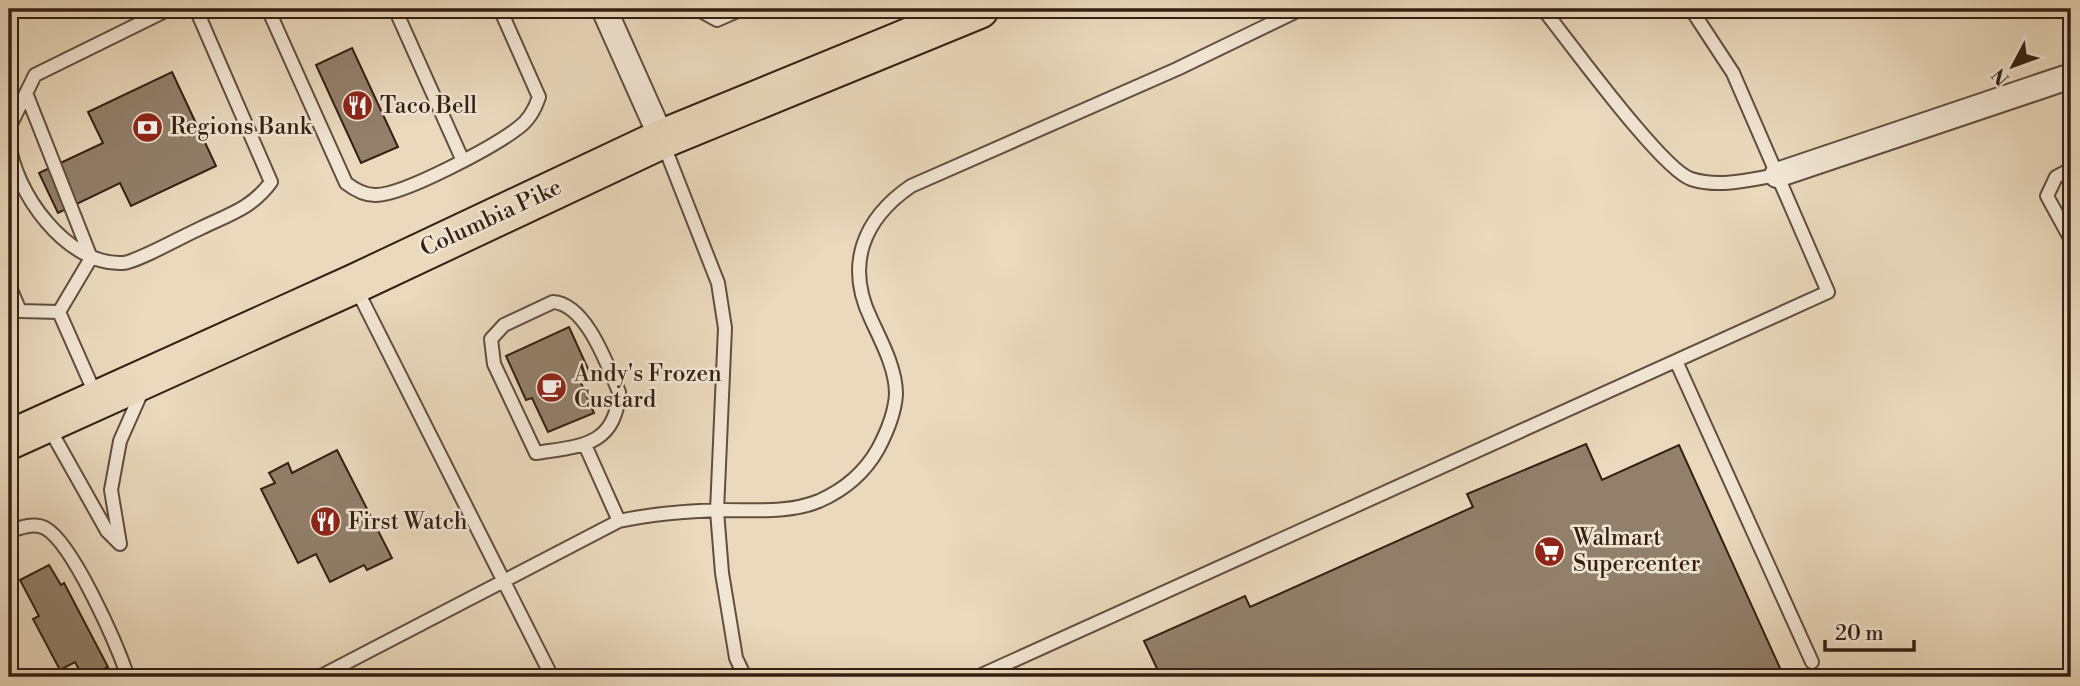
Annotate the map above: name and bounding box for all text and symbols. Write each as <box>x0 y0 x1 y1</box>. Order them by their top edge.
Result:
north arrow <box>1979 32 2048 102</box>
text: N <box>1987 63 2015 90</box>
restaurant icon: Taco Bell <box>340 89 374 123</box>
place label: Taco Bell <box>380 92 477 120</box>
bank icon: Regions Bank <box>130 110 164 144</box>
place label: Regions Bank <box>170 113 313 141</box>
street label: Columbia Pike <box>416 173 566 263</box>
place label: Andy's Frozen Custard <box>573 360 722 414</box>
cafe icon: Andy's Frozen Custard <box>534 370 568 404</box>
restaurant icon: First Watch <box>308 505 342 539</box>
place label: First Watch <box>348 508 468 536</box>
place label: Walmart Supercenter <box>1572 524 1700 578</box>
supermarket icon: Walmart Supercenter <box>1533 534 1567 568</box>
scale bar <box>1825 609 1914 653</box>
text: 20 m <box>1835 621 1884 647</box>

